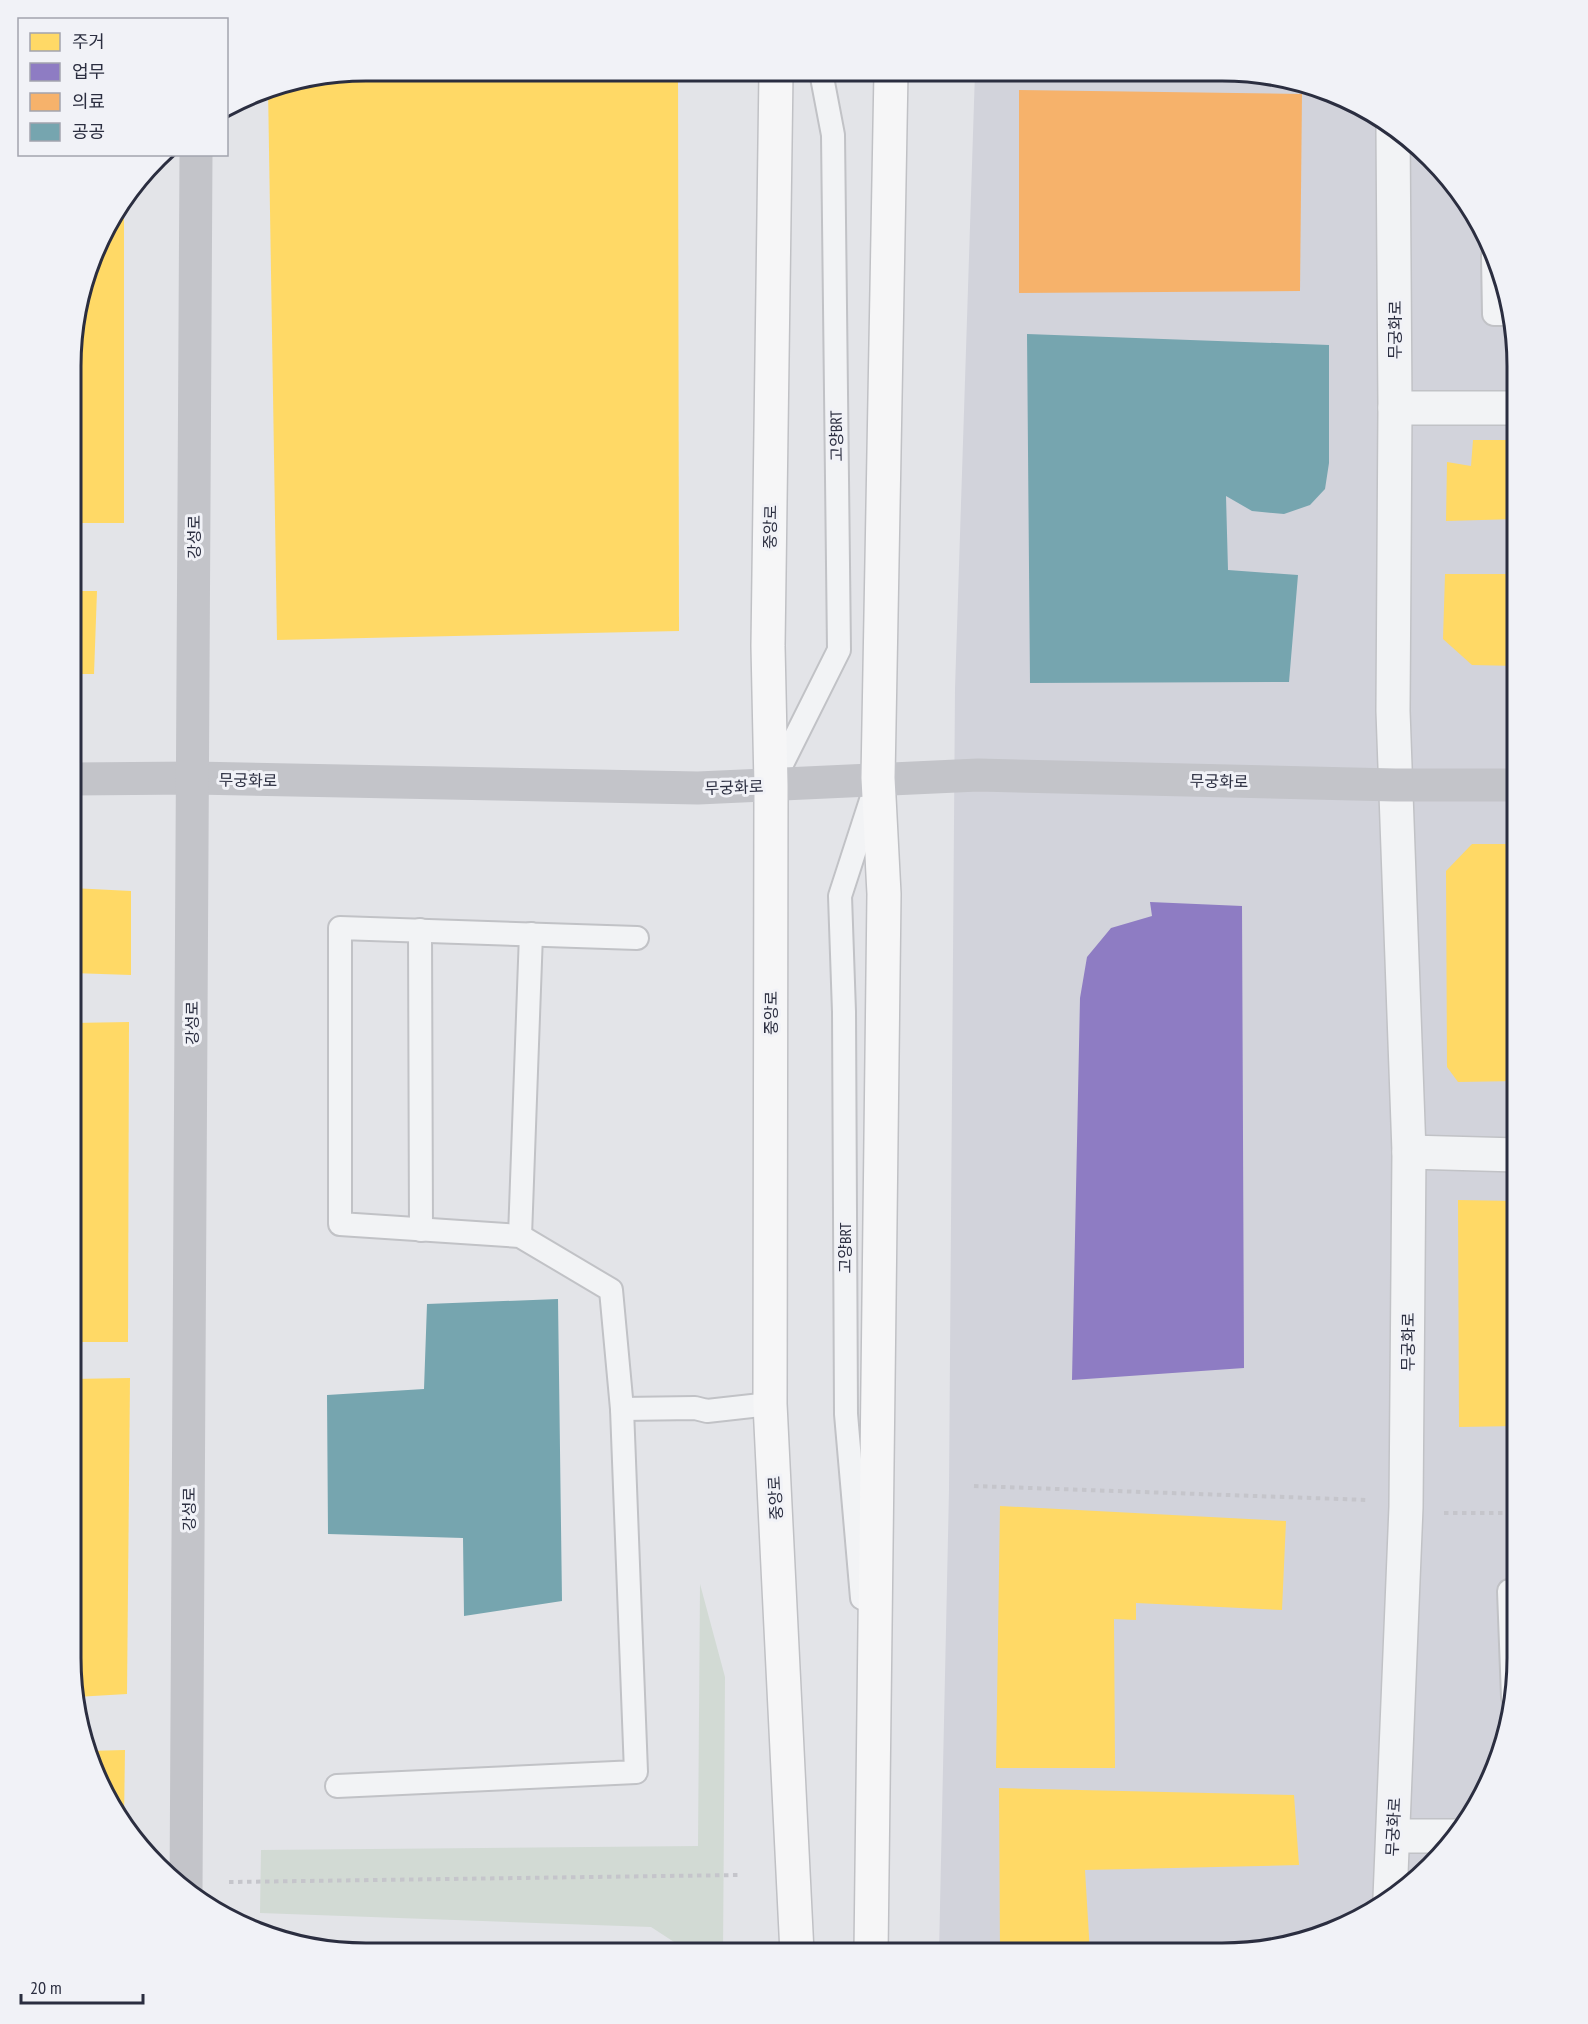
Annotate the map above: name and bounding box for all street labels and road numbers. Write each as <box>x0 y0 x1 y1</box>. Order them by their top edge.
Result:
street label: 무궁화로 <box>1385 300 1405 359</box>
street label: 고양BRT <box>826 410 846 462</box>
street label: 중앙로 <box>760 504 780 549</box>
street label: 강성로 <box>184 515 204 559</box>
street label: 무궁화로 <box>218 769 278 791</box>
street label: 무궁화로 <box>1189 770 1249 792</box>
street label: 무궁화로 <box>704 776 764 798</box>
street label: 중앙로 <box>761 991 781 1035</box>
street label: 강성로 <box>182 1001 202 1045</box>
street label: 고양BRT <box>835 1222 855 1274</box>
street label: 무궁화로 <box>1398 1312 1418 1371</box>
street label: 중앙로 <box>764 1475 786 1521</box>
street label: 강성로 <box>179 1487 199 1531</box>
street label: 무궁화로 <box>1381 1797 1405 1857</box>

